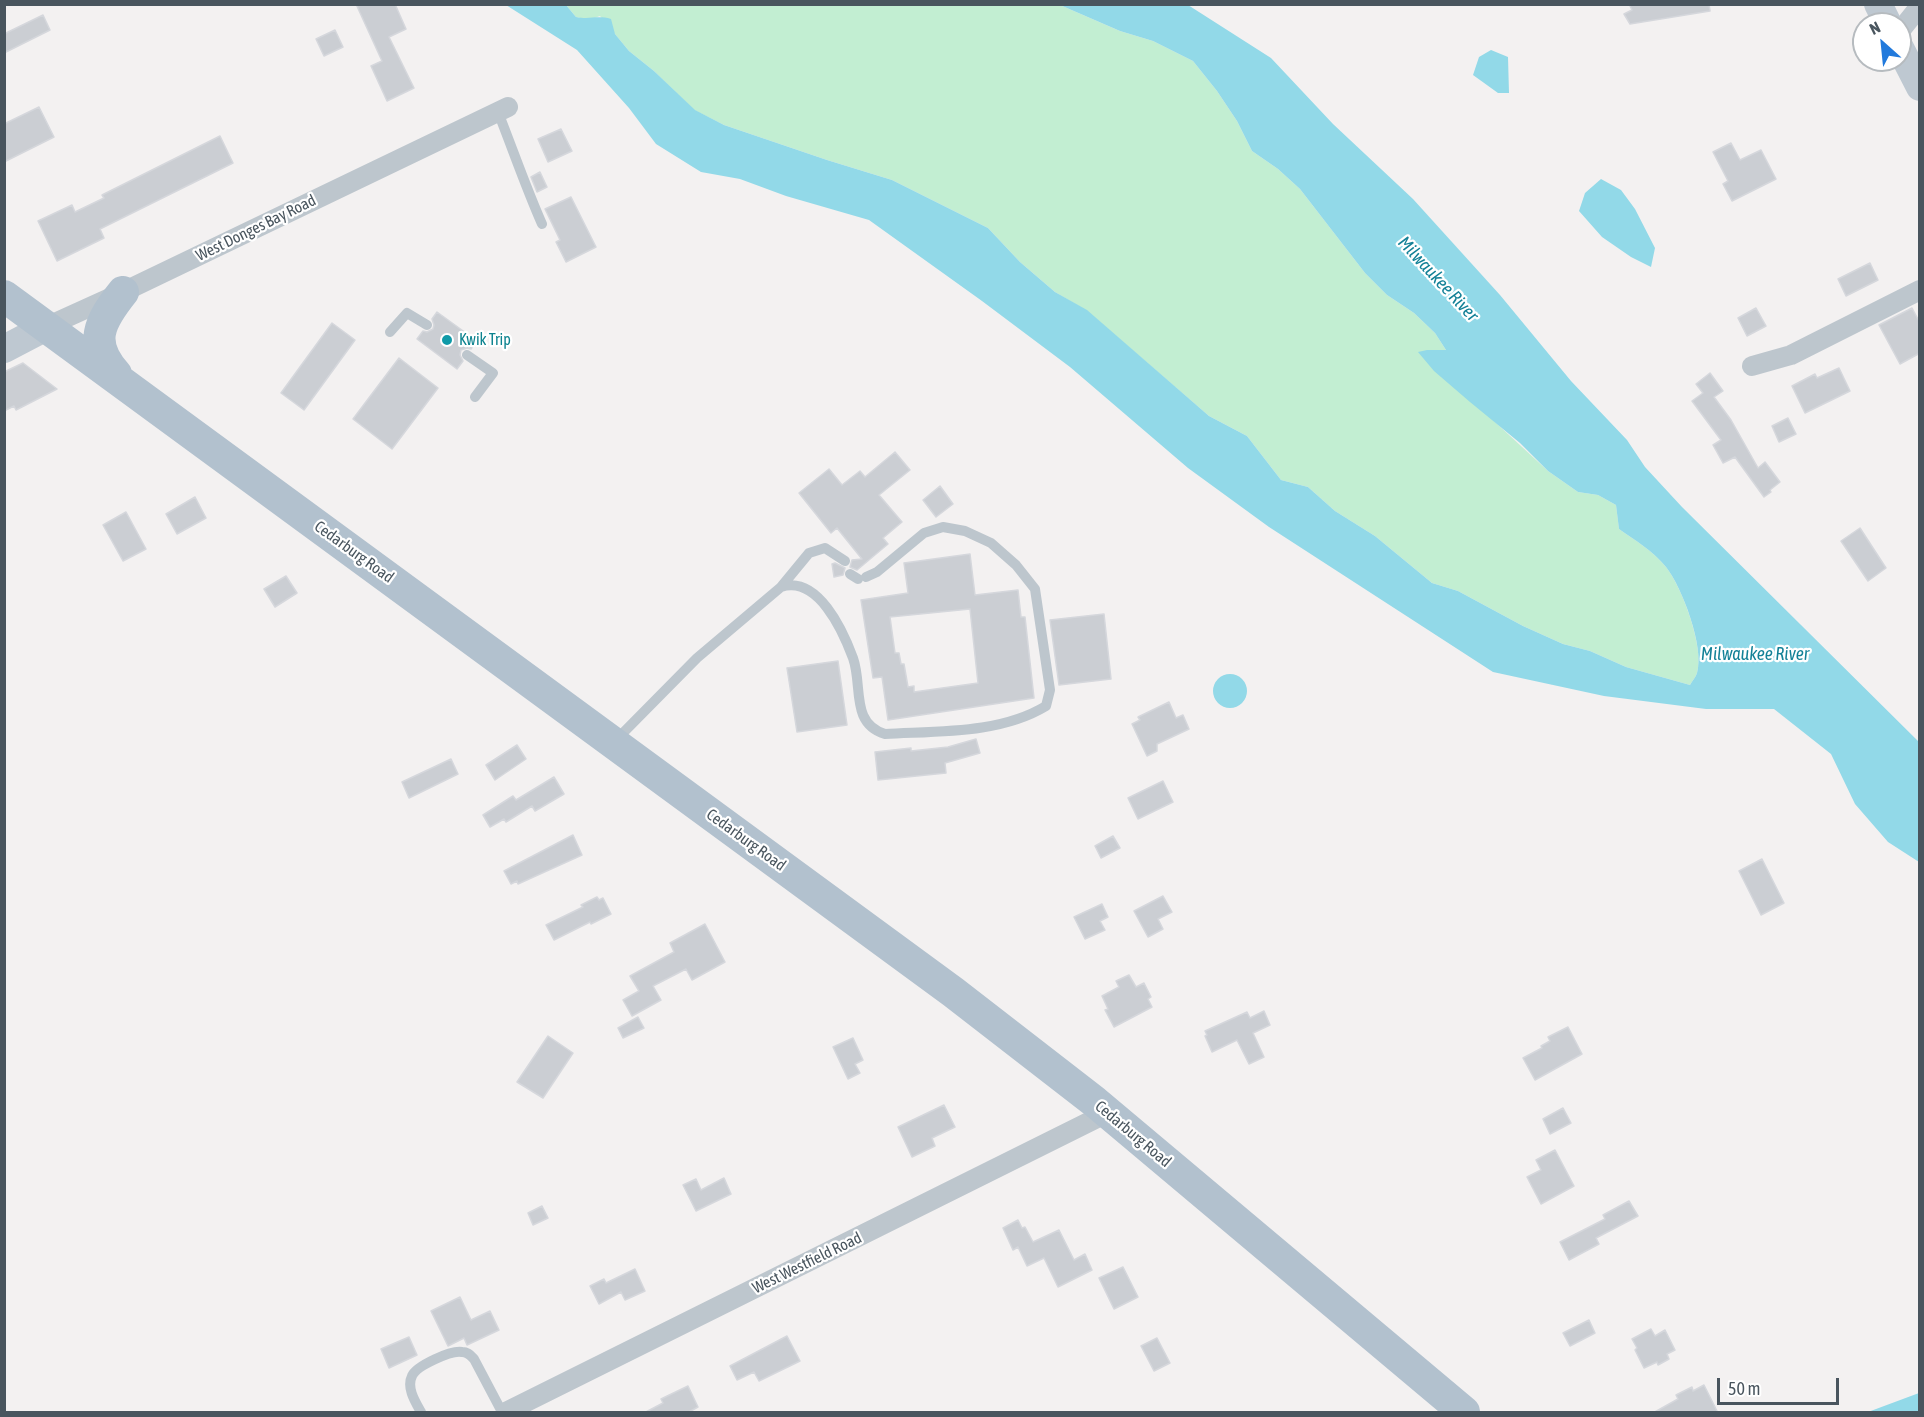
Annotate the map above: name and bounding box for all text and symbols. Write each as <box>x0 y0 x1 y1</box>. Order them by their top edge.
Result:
north arrow <box>1852 12 1912 72</box>
text: N <box>1866 18 1883 38</box>
street label: West Donges Bay Road <box>193 191 319 265</box>
water label: Milwaukee River <box>1393 232 1483 326</box>
place label: Kwik Trip <box>459 330 511 350</box>
marker: Kwik Trip <box>440 333 454 347</box>
street label: Cedarburg Road <box>311 517 397 587</box>
water label: Milwaukee River <box>1701 643 1809 665</box>
street label: Cedarburg Road <box>703 805 789 875</box>
street label: Cedarburg Road <box>1091 1097 1175 1171</box>
street label: West Westfield Road <box>749 1228 865 1298</box>
scale bar <box>1720 1366 1842 1404</box>
text: 50 m <box>1728 1378 1760 1399</box>

